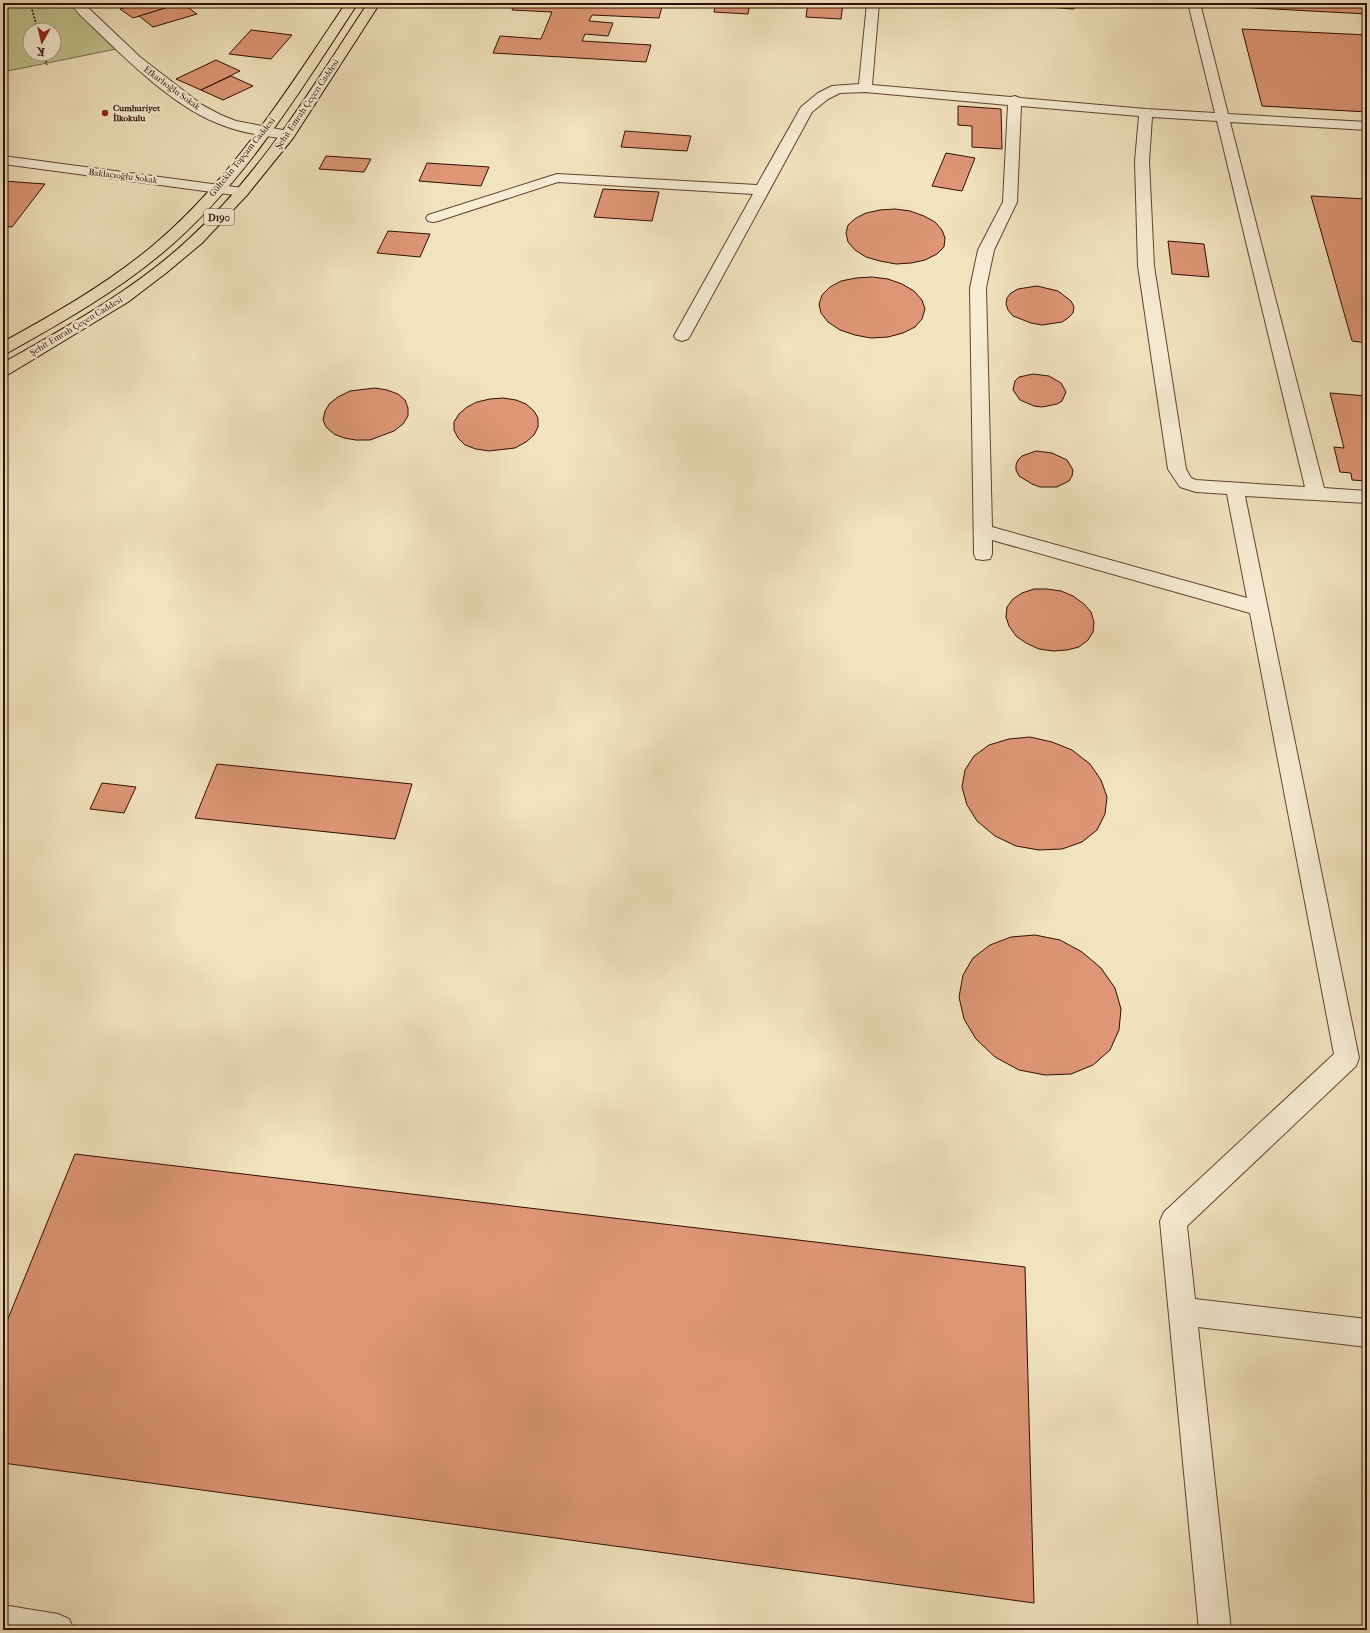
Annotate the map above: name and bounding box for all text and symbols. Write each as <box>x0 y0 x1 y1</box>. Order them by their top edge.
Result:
north arrow <box>22 22 62 62</box>
text: K <box>35 44 46 58</box>
street label: Şehit Emrah Çeçen Caddesi <box>273 57 342 151</box>
street label: Efkarlıoğlu Sokak <box>142 64 203 112</box>
place label: Cumhuriyet İlkokulu <box>113 103 161 123</box>
marker: Cumhuriyet İlkokulu <box>100 108 110 118</box>
street label: Gültekin Topçam Caddesi <box>207 115 278 199</box>
street label: Baklacıoğlu Sokak <box>88 167 158 185</box>
road number: D190 <box>204 209 234 225</box>
street label: Şehit Emrah Çeçen Caddesi <box>28 294 125 359</box>

